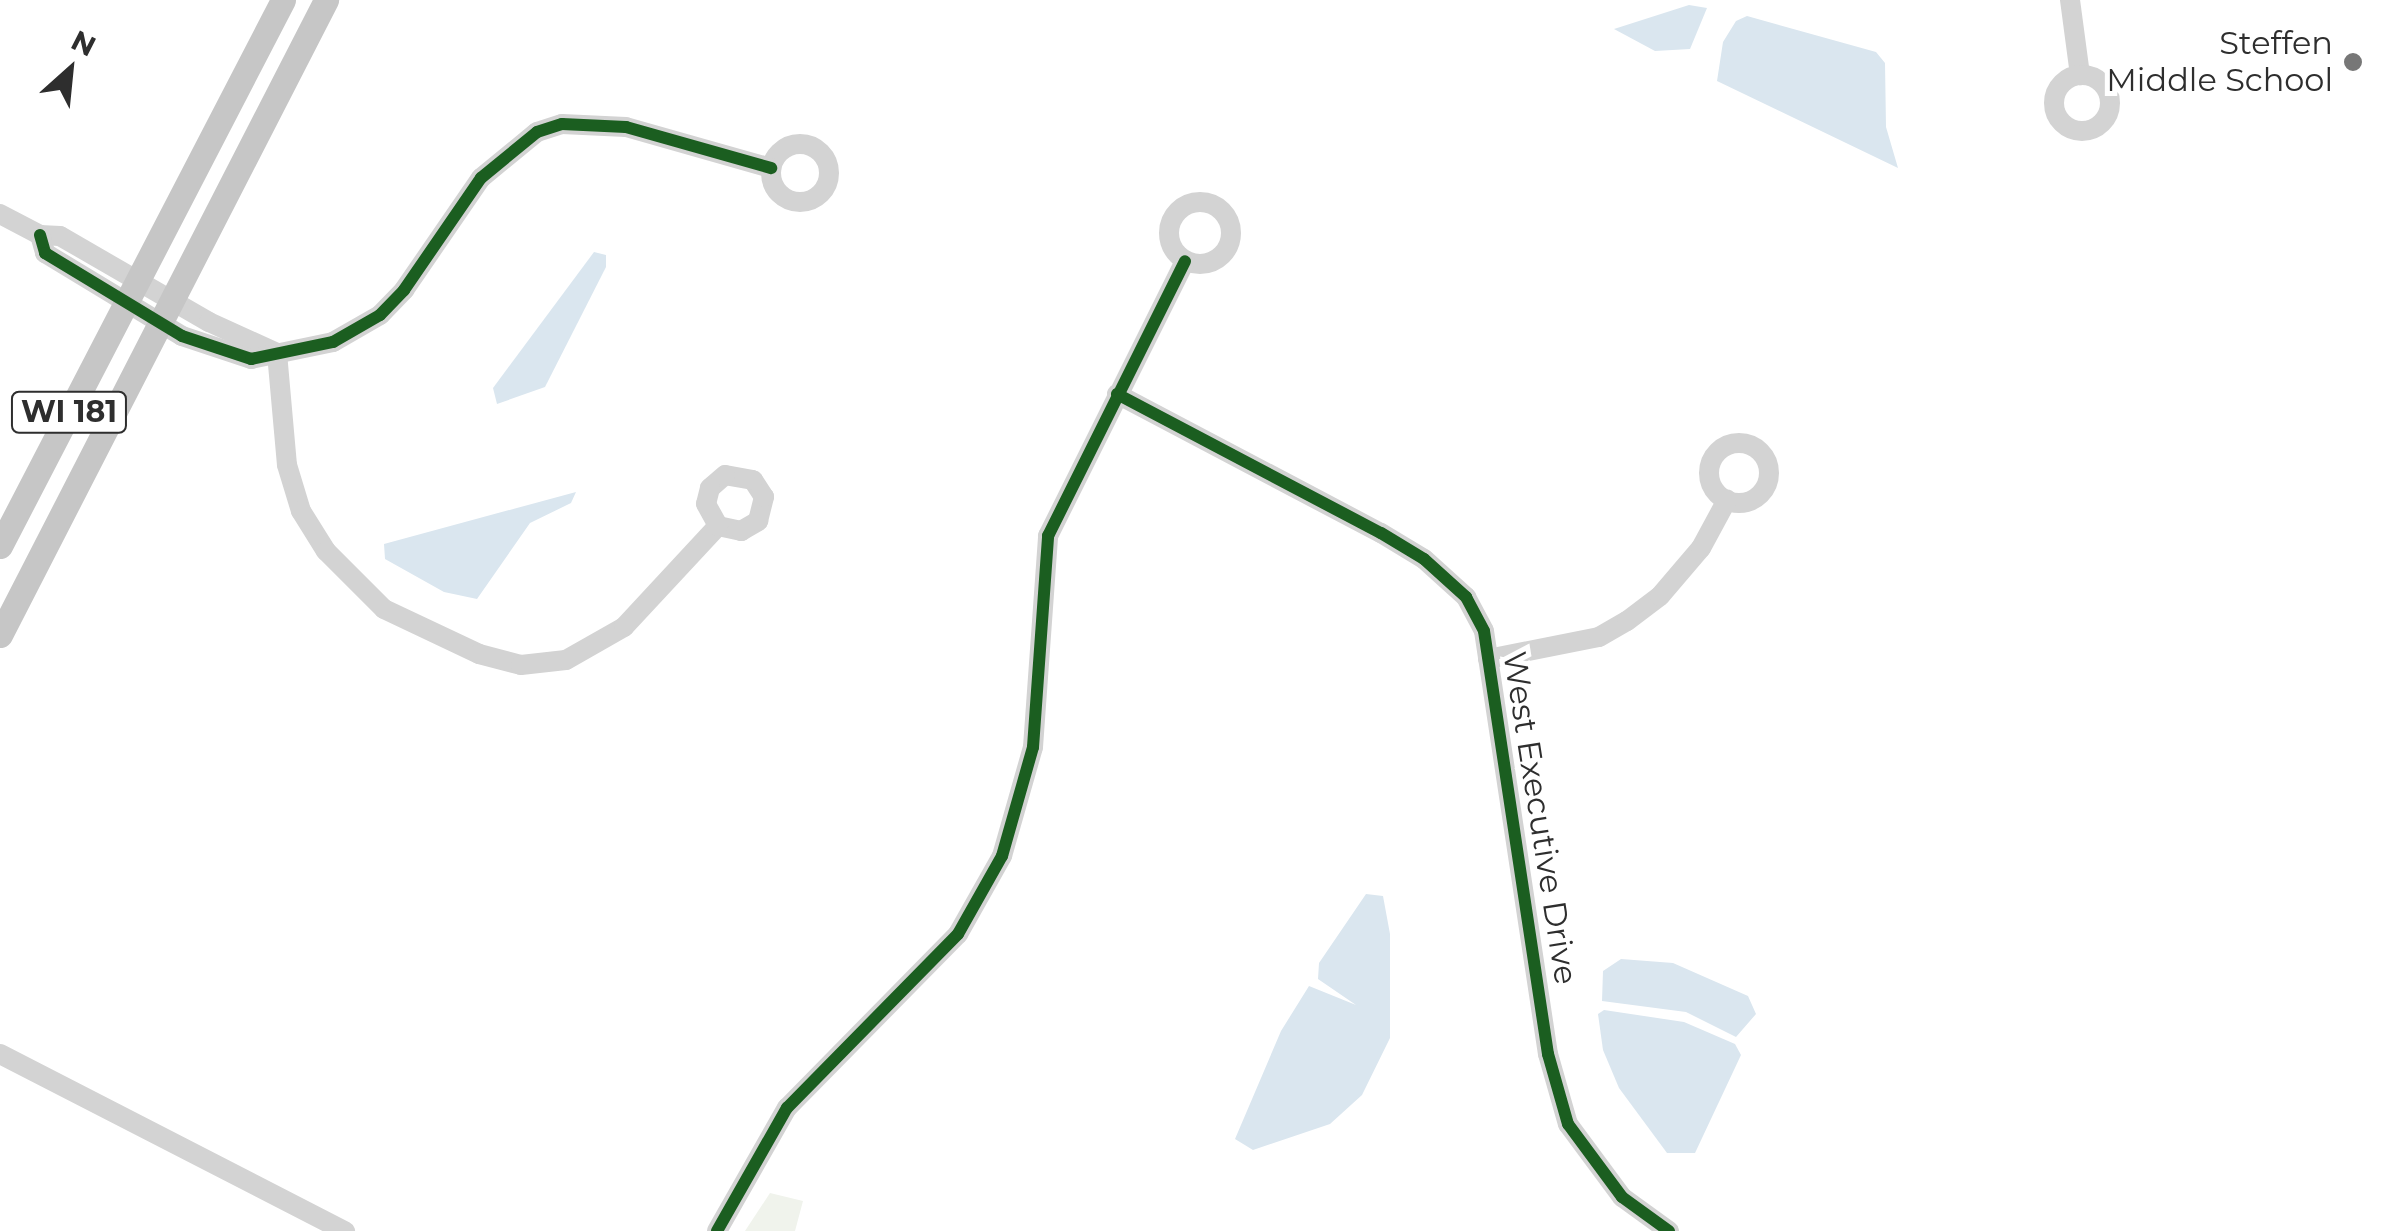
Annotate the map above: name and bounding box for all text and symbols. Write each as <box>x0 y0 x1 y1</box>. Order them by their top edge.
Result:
north arrow <box>20 20 120 120</box>
text: N <box>66 23 101 64</box>
place label: Steffen Middle School <box>2106 25 2333 100</box>
marker: Steffen Middle School <box>2342 51 2364 73</box>
road number: WI 181 <box>9 387 129 437</box>
street label: West Executive Drive <box>1495 649 1585 987</box>

